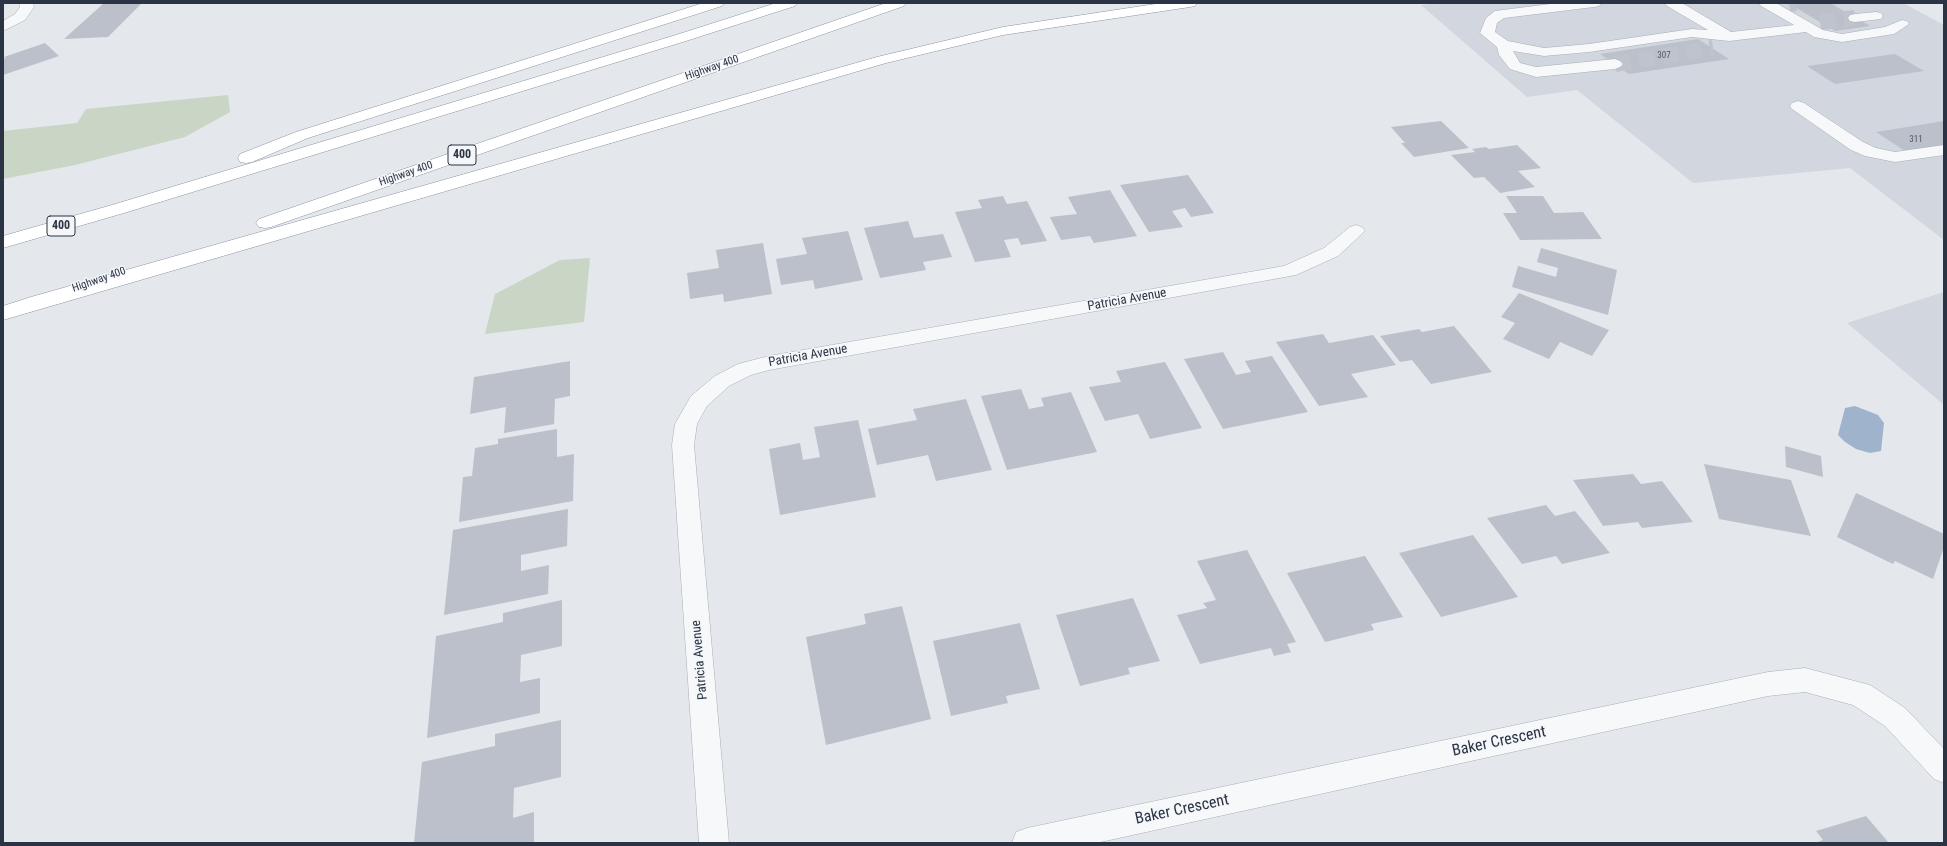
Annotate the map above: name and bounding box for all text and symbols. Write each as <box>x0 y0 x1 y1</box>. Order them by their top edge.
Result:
house number: 307 <box>1657 51 1671 61</box>
street label: Highway 400 <box>683 53 741 83</box>
house number: 311 <box>1909 135 1923 145</box>
road number: 400 <box>448 145 476 165</box>
street label: Highway 400 <box>377 159 435 189</box>
road number: 400 <box>47 216 75 236</box>
street label: Highway 400 <box>70 265 128 295</box>
street label: Patricia Avenue <box>1086 285 1168 315</box>
street label: Patricia Avenue <box>767 341 849 371</box>
street label: Patricia Avenue <box>689 620 711 700</box>
street label: Baker Crescent <box>1450 723 1548 761</box>
street label: Baker Crescent <box>1133 791 1231 829</box>

